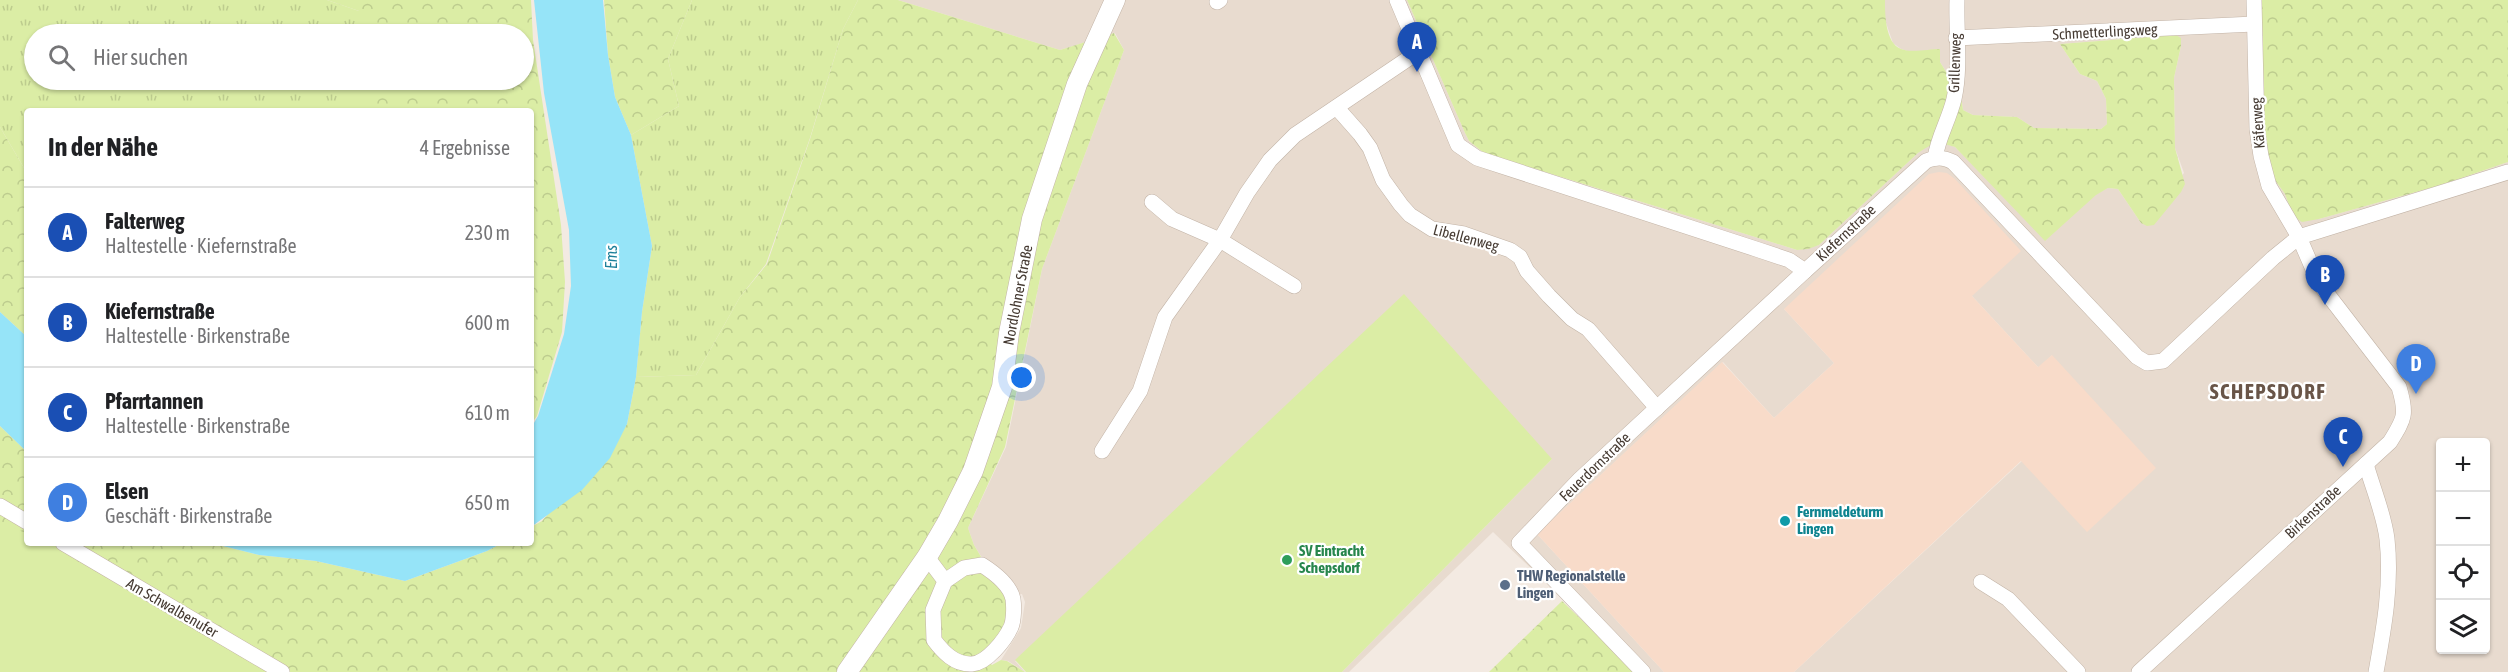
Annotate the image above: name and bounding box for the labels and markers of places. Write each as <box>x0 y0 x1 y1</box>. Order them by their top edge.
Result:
pin: A <box>1398 22 1436 72</box>
pin: B <box>2306 256 2344 305</box>
pin: D <box>2396 344 2436 394</box>
pin: C <box>2324 418 2362 467</box>
place label: Fernmeldeturm Lingen <box>1797 503 1884 537</box>
marker: Fernmeldeturm Lingen <box>1778 514 1792 528</box>
place label: SV Eintracht Schepsdorf <box>1299 542 1365 576</box>
marker: SV Eintracht Schepsdorf <box>1280 553 1294 567</box>
place label: THW Regionalstelle Lingen <box>1517 567 1626 601</box>
marker: THW Regionalstelle Lingen <box>1498 578 1512 592</box>

